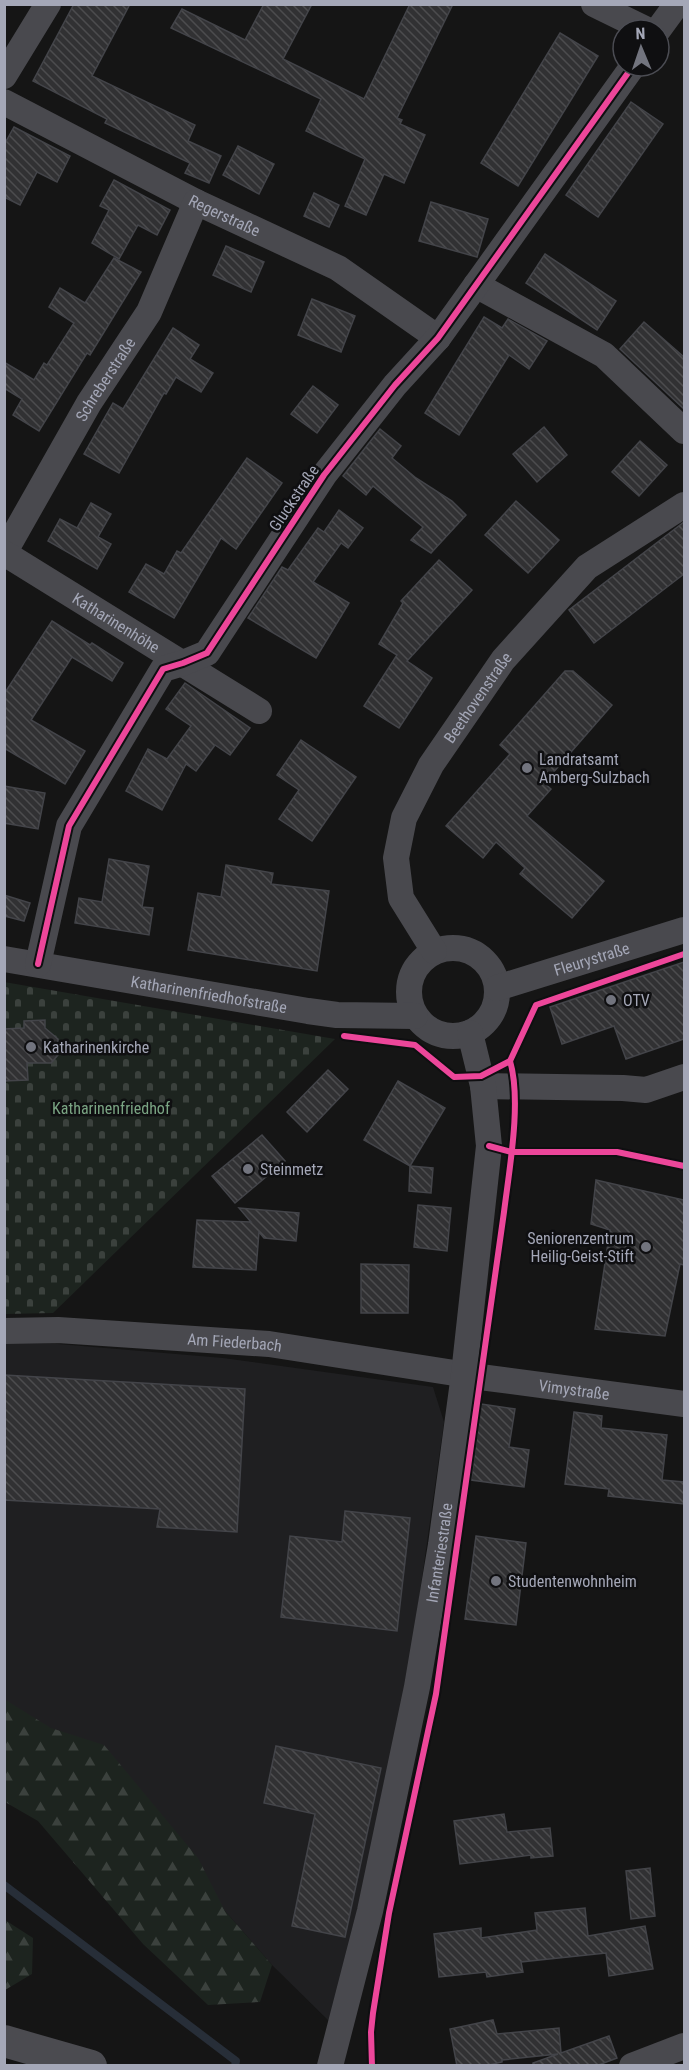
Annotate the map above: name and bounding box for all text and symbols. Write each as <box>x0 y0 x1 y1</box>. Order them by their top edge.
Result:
north arrow <box>611 18 671 78</box>
text: N <box>635 24 646 43</box>
street label: Regerstraße <box>186 190 263 240</box>
street label: Schreberstraße <box>71 334 139 425</box>
street label: Gluckstraße <box>265 461 323 535</box>
street label: Katharinenhöhe <box>69 588 163 657</box>
street label: Beethovenstraße <box>439 648 515 747</box>
place label: Landratsamt Amberg-Sulzbach <box>539 750 650 787</box>
marker: Landratsamt Amberg-Sulzbach <box>520 761 534 775</box>
street label: Fleurystraße <box>551 938 632 979</box>
street label: Katharinenfriedhofstraße <box>130 971 289 1017</box>
place label: OTV <box>623 991 650 1010</box>
marker: OTV <box>604 993 618 1007</box>
place label: Katharinenkirche <box>43 1038 149 1057</box>
marker: Katharinenkirche <box>24 1040 38 1054</box>
park label: Katharinenfriedhof <box>52 1099 170 1118</box>
place label: Steinmetz <box>260 1160 323 1179</box>
marker: Steinmetz <box>241 1162 255 1176</box>
place label: Seniorenzentrum Heilig-Geist-Stift <box>527 1229 634 1266</box>
marker: Seniorenzentrum Heilig-Geist-Stift <box>639 1240 653 1254</box>
street label: Am Fiederbach <box>187 1329 283 1355</box>
street label: Vimystraße <box>537 1375 611 1404</box>
street label: Infanteriestraße <box>422 1502 456 1604</box>
place label: Studentenwohnheim <box>508 1572 637 1591</box>
marker: Studentenwohnheim <box>489 1574 503 1588</box>

